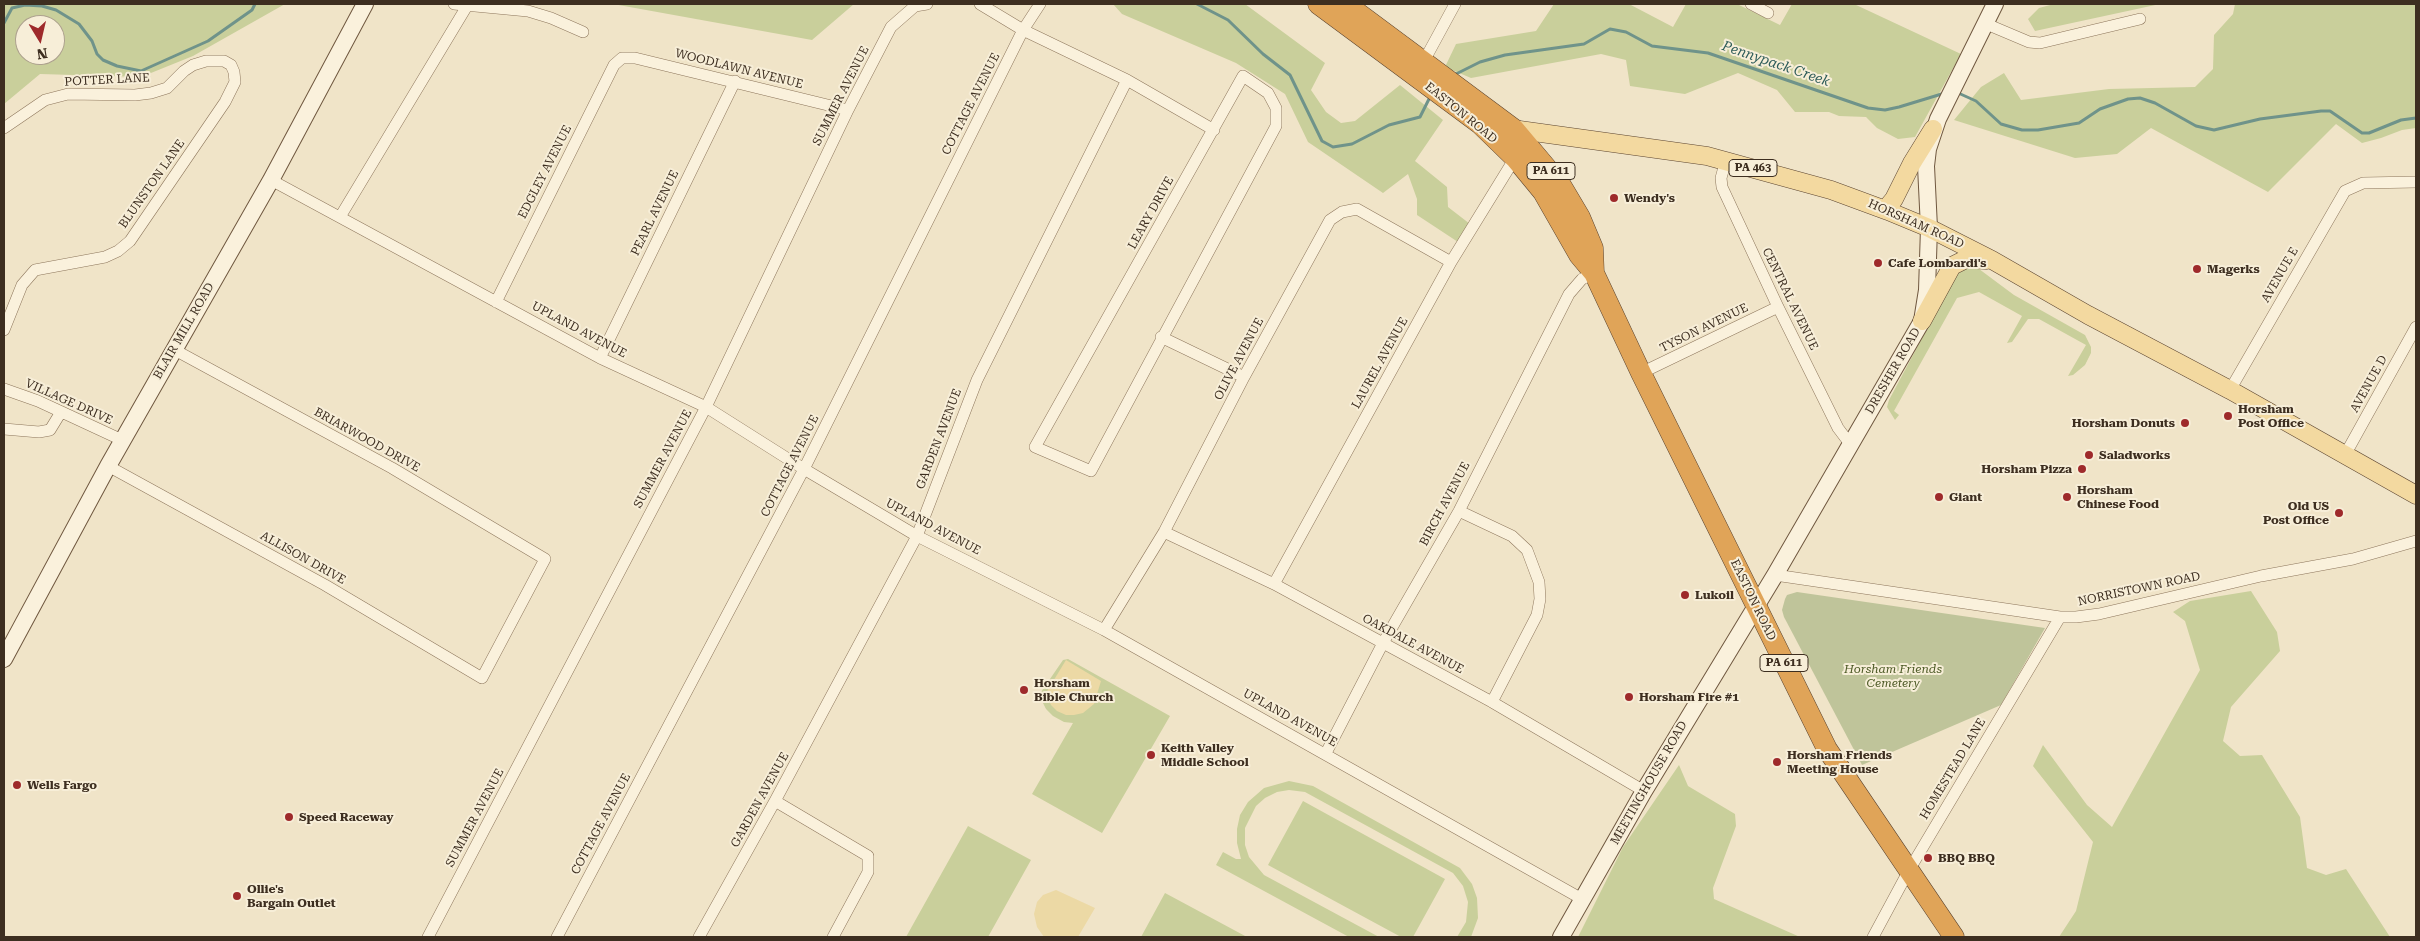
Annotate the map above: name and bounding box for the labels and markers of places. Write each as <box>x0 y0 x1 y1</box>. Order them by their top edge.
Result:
place label: Wendy's <box>1624 191 1675 205</box>
marker: Wendy's <box>1608 192 1620 204</box>
place label: Cafe Lombardi's <box>1888 256 1986 270</box>
marker: Cafe Lombardi's <box>1872 257 1884 269</box>
place label: Magerks <box>2207 262 2260 276</box>
marker: Magerks <box>2191 263 2203 275</box>
place label: Horsham Post Office <box>2238 402 2304 430</box>
marker: Horsham Post Office <box>2222 410 2234 422</box>
place label: Horsham Donuts <box>2072 416 2175 430</box>
marker: Horsham Donuts <box>2179 417 2191 429</box>
place label: Saladworks <box>2099 448 2170 462</box>
marker: Saladworks <box>2083 449 2095 461</box>
place label: Horsham Pizza <box>1981 462 2072 476</box>
marker: Horsham Pizza <box>2076 463 2088 475</box>
place label: Horsham Chinese Food <box>2077 483 2159 511</box>
place label: Giant <box>1949 490 1982 504</box>
marker: Giant <box>1933 491 1945 503</box>
marker: Horsham Chinese Food <box>2061 491 2073 503</box>
place label: Old US Post Office <box>2263 499 2329 527</box>
marker: Old US Post Office <box>2333 507 2345 519</box>
place label: Lukoil <box>1695 588 1734 602</box>
marker: Lukoil <box>1679 589 1691 601</box>
place label: Horsham Bible Church <box>1034 676 1113 704</box>
marker: Horsham Bible Church <box>1018 684 1030 696</box>
place label: Horsham Fire #1 <box>1639 690 1739 704</box>
marker: Horsham Fire #1 <box>1623 691 1635 703</box>
place label: Keith Valley Middle School <box>1161 741 1249 769</box>
place label: Horsham Friends Meeting House <box>1787 748 1892 776</box>
marker: Keith Valley Middle School <box>1145 749 1157 761</box>
marker: Horsham Friends Meeting House <box>1771 756 1783 768</box>
place label: Wells Fargo <box>27 778 97 792</box>
marker: Wells Fargo <box>11 779 23 791</box>
place label: Speed Raceway <box>299 810 394 824</box>
marker: Speed Raceway <box>283 811 295 823</box>
place label: BBQ BBQ <box>1938 851 1995 865</box>
marker: BBQ BBQ <box>1922 852 1934 864</box>
place label: Ollie's Bargain Outlet <box>247 882 336 910</box>
marker: Ollie's Bargain Outlet <box>231 890 243 902</box>

